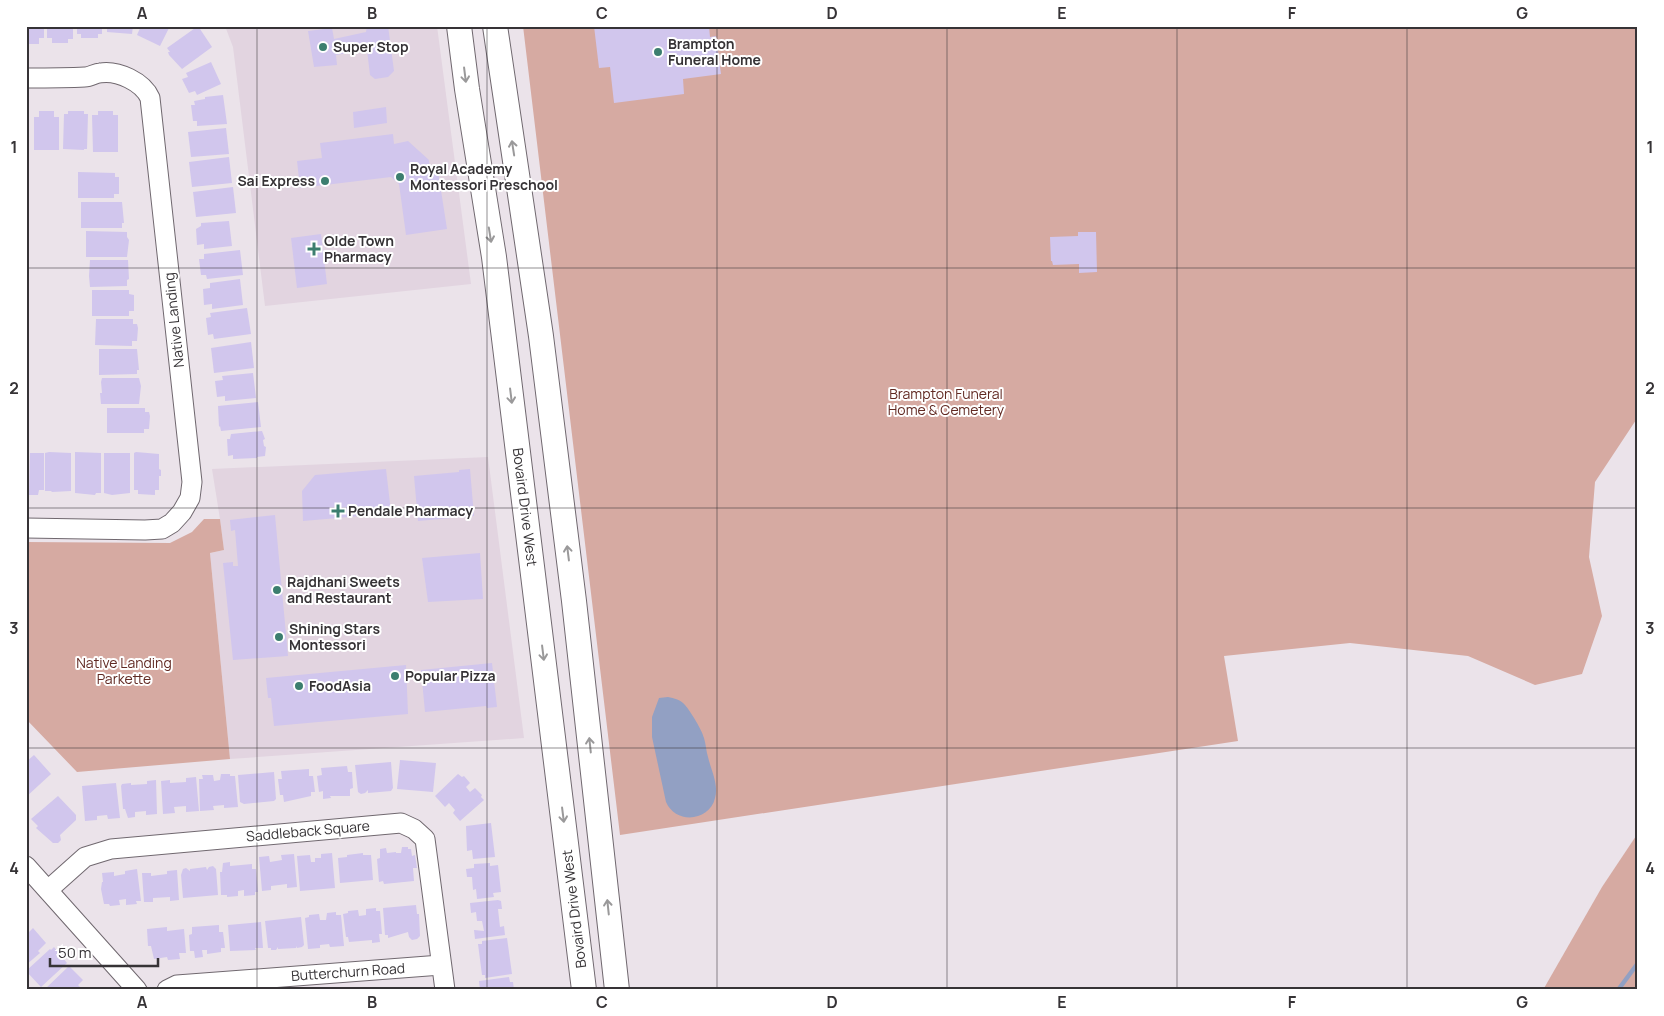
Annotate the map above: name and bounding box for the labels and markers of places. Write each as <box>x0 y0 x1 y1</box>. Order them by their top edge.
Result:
place label: Brampton Funeral Home <box>668 34 761 69</box>
place label: Super Stop <box>333 37 409 56</box>
marker: Super Stop <box>317 41 329 53</box>
marker: Brampton Funeral Home <box>652 46 664 58</box>
place label: Royal Academy Montessori Preschool <box>410 159 558 194</box>
place label: Sai Express <box>237 171 315 190</box>
marker: Royal Academy Montessori Preschool <box>394 171 406 183</box>
marker: Sai Express <box>319 175 331 187</box>
place label: Olde Town Pharmacy <box>324 231 394 266</box>
marker: Olde Town Pharmacy <box>308 243 320 255</box>
place label: Pendale Pharmacy <box>348 501 473 520</box>
marker: Pendale Pharmacy <box>332 505 344 517</box>
place label: Rajdhani Sweets and Restaurant <box>287 572 400 607</box>
marker: Rajdhani Sweets and Restaurant <box>271 584 283 596</box>
place label: Shining Stars Montessori <box>289 619 380 654</box>
marker: Shining Stars Montessori <box>273 631 285 643</box>
place label: Popular Pizza <box>405 666 496 685</box>
marker: Popular Pizza <box>389 670 401 682</box>
place label: FoodAsia <box>309 676 371 695</box>
marker: FoodAsia <box>293 680 305 692</box>

